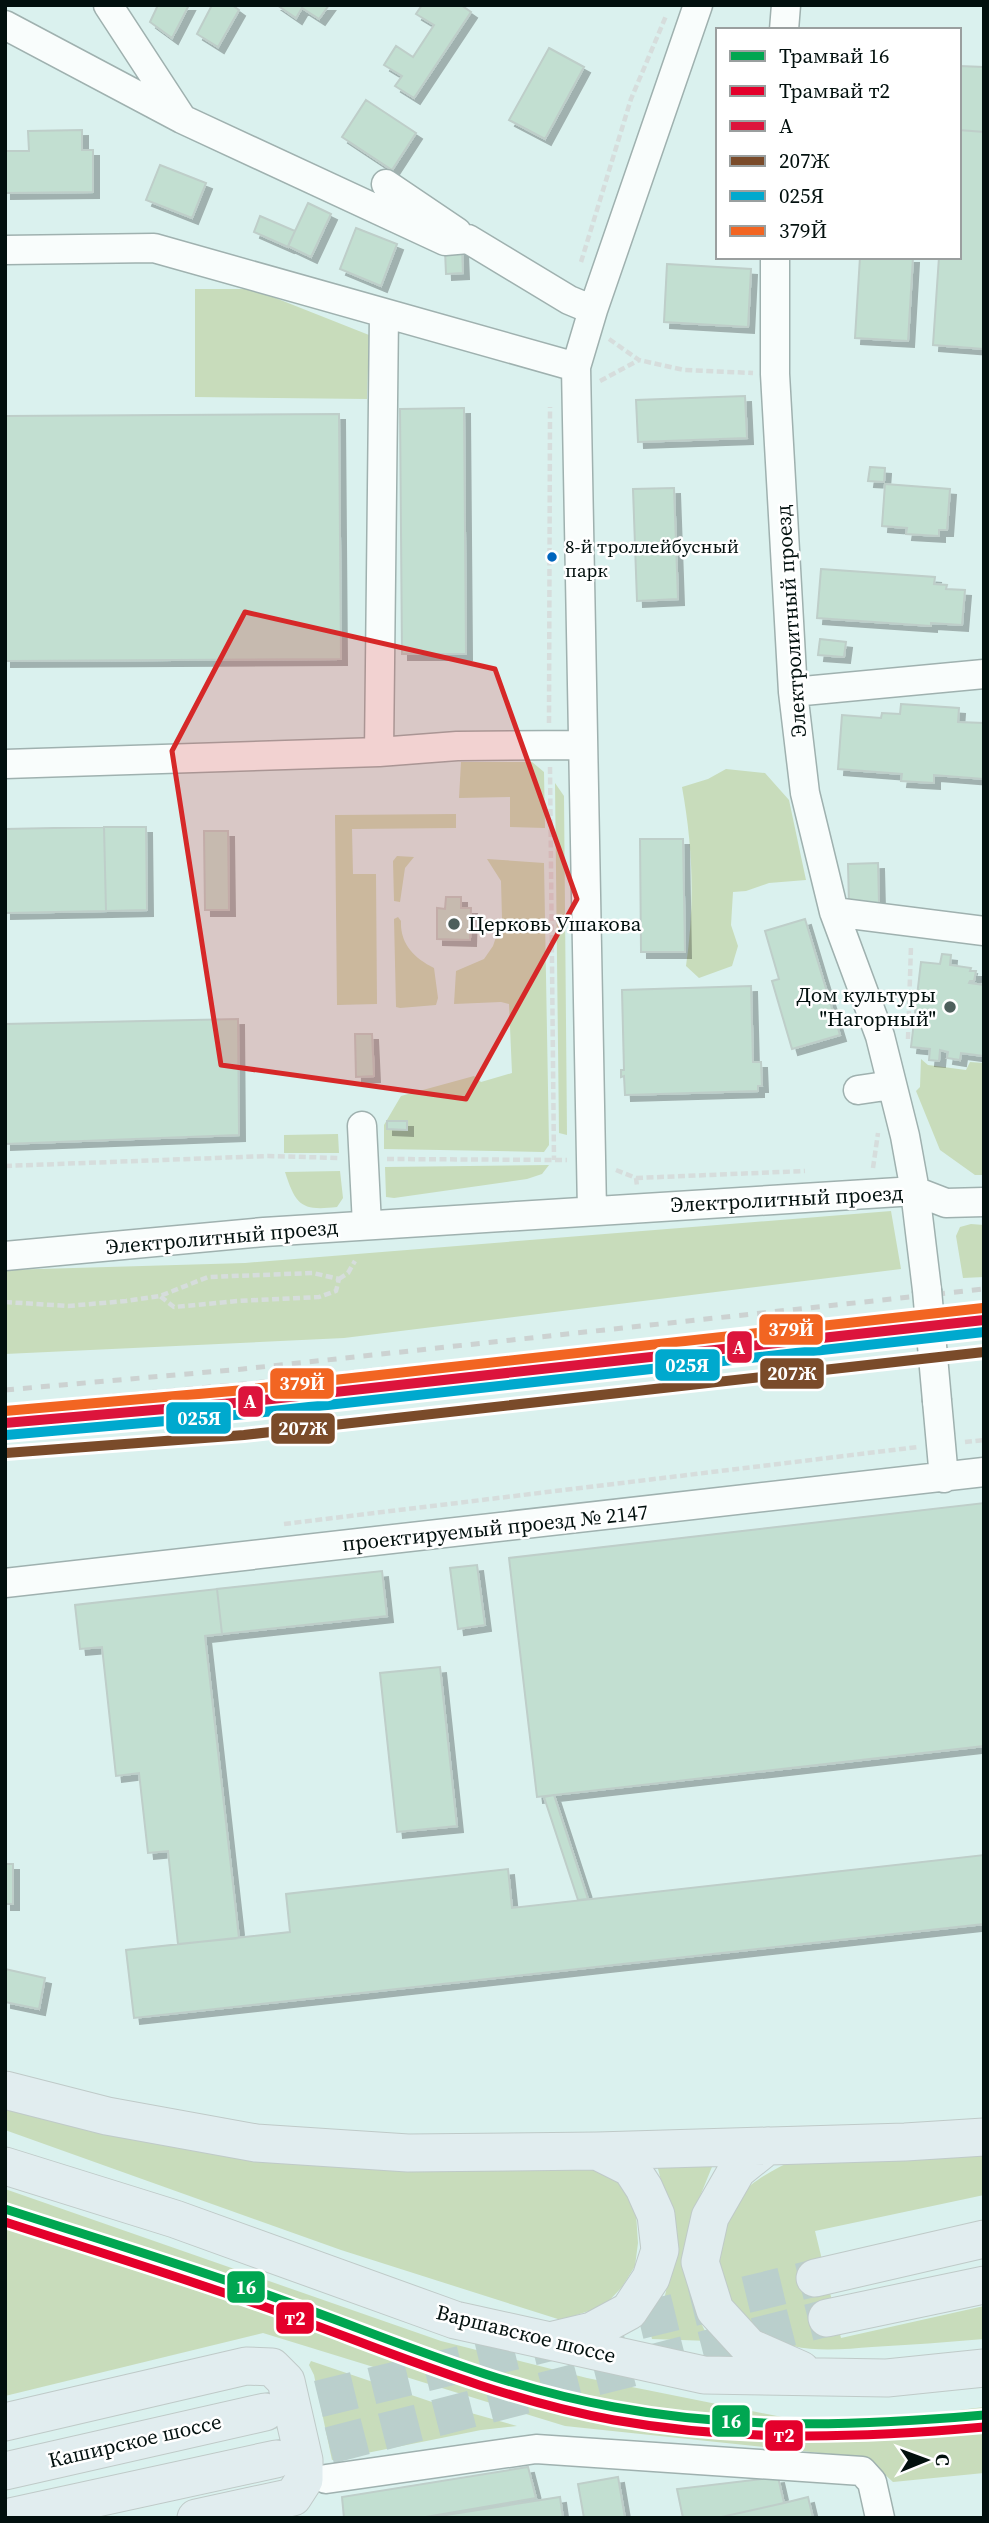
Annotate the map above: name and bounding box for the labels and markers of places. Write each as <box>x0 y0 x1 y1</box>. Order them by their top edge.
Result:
place label: 8-й троллейбусный парк <box>565 533 739 583</box>
marker: 8-й троллейбусный парк <box>545 550 559 564</box>
place label: Церковь Ушакова <box>468 909 642 938</box>
marker: Церковь Ушакова <box>446 916 462 932</box>
place label: Дом культуры "Нагорный" <box>796 980 936 1033</box>
marker: Дом культуры "Нагорный" <box>942 999 958 1015</box>

